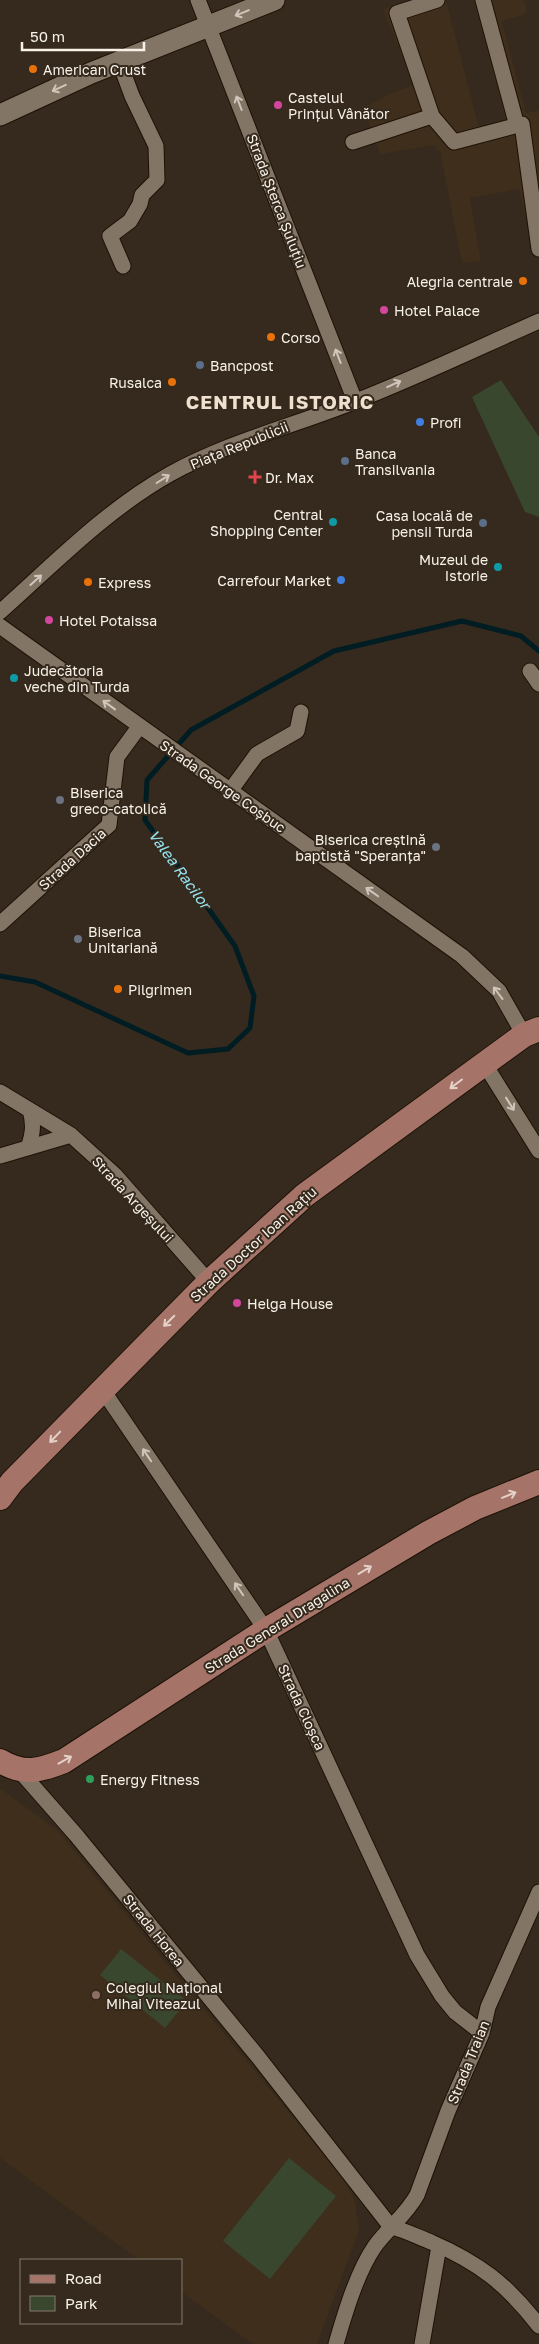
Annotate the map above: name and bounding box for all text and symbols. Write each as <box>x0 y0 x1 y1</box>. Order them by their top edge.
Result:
one-way arrow <box>235 9 250 18</box>
scale bar <box>22 20 145 52</box>
text: 50 m <box>30 27 65 45</box>
place label: American Crust <box>43 61 146 78</box>
marker: American Crust <box>27 63 39 75</box>
one-way arrow <box>52 83 67 93</box>
place label: Castelul Prințul Vânător <box>288 89 390 122</box>
one-way arrow <box>234 96 243 112</box>
marker: Castelul Prințul Vânător <box>272 99 284 111</box>
street label: Strada Șterca Șuluțiu <box>244 131 310 271</box>
place label: Alegria centrale <box>407 273 513 290</box>
marker: Alegria centrale <box>517 275 529 287</box>
place label: Hotel Palace <box>394 302 480 319</box>
marker: Hotel Palace <box>378 304 390 316</box>
place label: Corso <box>281 329 320 346</box>
marker: Corso <box>265 331 277 343</box>
one-way arrow <box>333 348 342 364</box>
place label: Bancpost <box>210 357 274 374</box>
marker: Bancpost <box>194 359 206 371</box>
place label: Rusalca <box>109 374 162 391</box>
marker: Rusalca <box>166 376 178 388</box>
one-way arrow <box>386 379 401 389</box>
district label: CENTRUL ISTORIC <box>186 390 374 413</box>
place label: Profi <box>430 414 462 431</box>
marker: Profi <box>414 416 426 428</box>
street label: Piața Republicii <box>187 418 291 472</box>
place label: Banca Transilvania <box>355 445 435 478</box>
marker: Banca Transilvania <box>339 455 351 467</box>
place label: Dr. Max <box>265 469 314 486</box>
marker: Dr. Max <box>249 471 261 483</box>
one-way arrow <box>156 473 170 484</box>
place label: Central Shopping Center <box>210 506 324 539</box>
place label: Casa locală de pensii Turda <box>376 507 473 540</box>
marker: Central Shopping Center <box>327 516 339 528</box>
marker: Casa locală de pensii Turda <box>477 517 489 529</box>
place label: Muzeul de Istorie <box>419 551 488 584</box>
marker: Muzeul de Istorie <box>492 561 504 573</box>
place label: Carrefour Market <box>217 572 331 589</box>
one-way arrow <box>30 574 43 586</box>
place label: Express <box>98 574 151 591</box>
marker: Carrefour Market <box>335 574 347 586</box>
marker: Express <box>82 576 94 588</box>
place label: Hotel Potaissa <box>59 612 157 629</box>
marker: Hotel Potaissa <box>43 614 55 626</box>
place label: Judecătoria veche din Turda <box>24 662 130 695</box>
marker: Judecătoria veche din Turda <box>8 672 20 684</box>
one-way arrow <box>103 700 116 711</box>
street label: Strada George Coșbuc <box>157 736 289 836</box>
place label: Biserica greco-catolică <box>70 784 167 817</box>
marker: Biserica greco-catolică <box>54 794 66 806</box>
street label: Strada Dacia <box>35 824 109 894</box>
water label: Valea Racilor <box>145 826 216 914</box>
place label: Biserica creștină baptistă "Speranța" <box>295 831 426 864</box>
marker: Biserica creștină baptistă "Speranța" <box>430 841 442 853</box>
one-way arrow <box>365 887 379 897</box>
place label: Biserica Unitariană <box>88 923 158 956</box>
marker: Biserica Unitariană <box>72 933 84 945</box>
place label: Pilgrimen <box>128 981 192 998</box>
marker: Pilgrimen <box>112 983 124 995</box>
one-way arrow <box>493 987 504 1000</box>
one-way arrow <box>450 1078 463 1089</box>
one-way arrow <box>505 1097 515 1111</box>
street label: Strada Argeșului <box>89 1152 177 1246</box>
street label: Strada Doctor Ioan Rațiu <box>186 1183 320 1305</box>
place label: Helga House <box>247 1295 333 1312</box>
marker: Helga House <box>231 1297 243 1309</box>
one-way arrow <box>163 1315 176 1327</box>
one-way arrow <box>50 1430 62 1442</box>
one-way arrow <box>142 1448 152 1462</box>
one-way arrow <box>501 1489 516 1499</box>
one-way arrow <box>358 1565 372 1575</box>
street label: Strada General Dragalina <box>201 1573 353 1677</box>
one-way arrow <box>234 1583 244 1597</box>
street label: Strada Cloșca <box>275 1661 329 1753</box>
one-way arrow <box>57 1754 72 1764</box>
place label: Energy Fitness <box>100 1771 200 1788</box>
marker: Energy Fitness <box>84 1773 96 1785</box>
street label: Strada Horea <box>120 1890 188 1970</box>
place label: Colegiul Național Mihai Viteazul <box>106 1979 223 2012</box>
marker: Colegiul Național Mihai Viteazul <box>90 1989 102 2001</box>
street label: Strada Traian <box>444 2018 492 2106</box>
legend <box>20 2259 182 2324</box>
text: Road <box>65 2269 102 2287</box>
text: Park <box>65 2294 98 2312</box>

